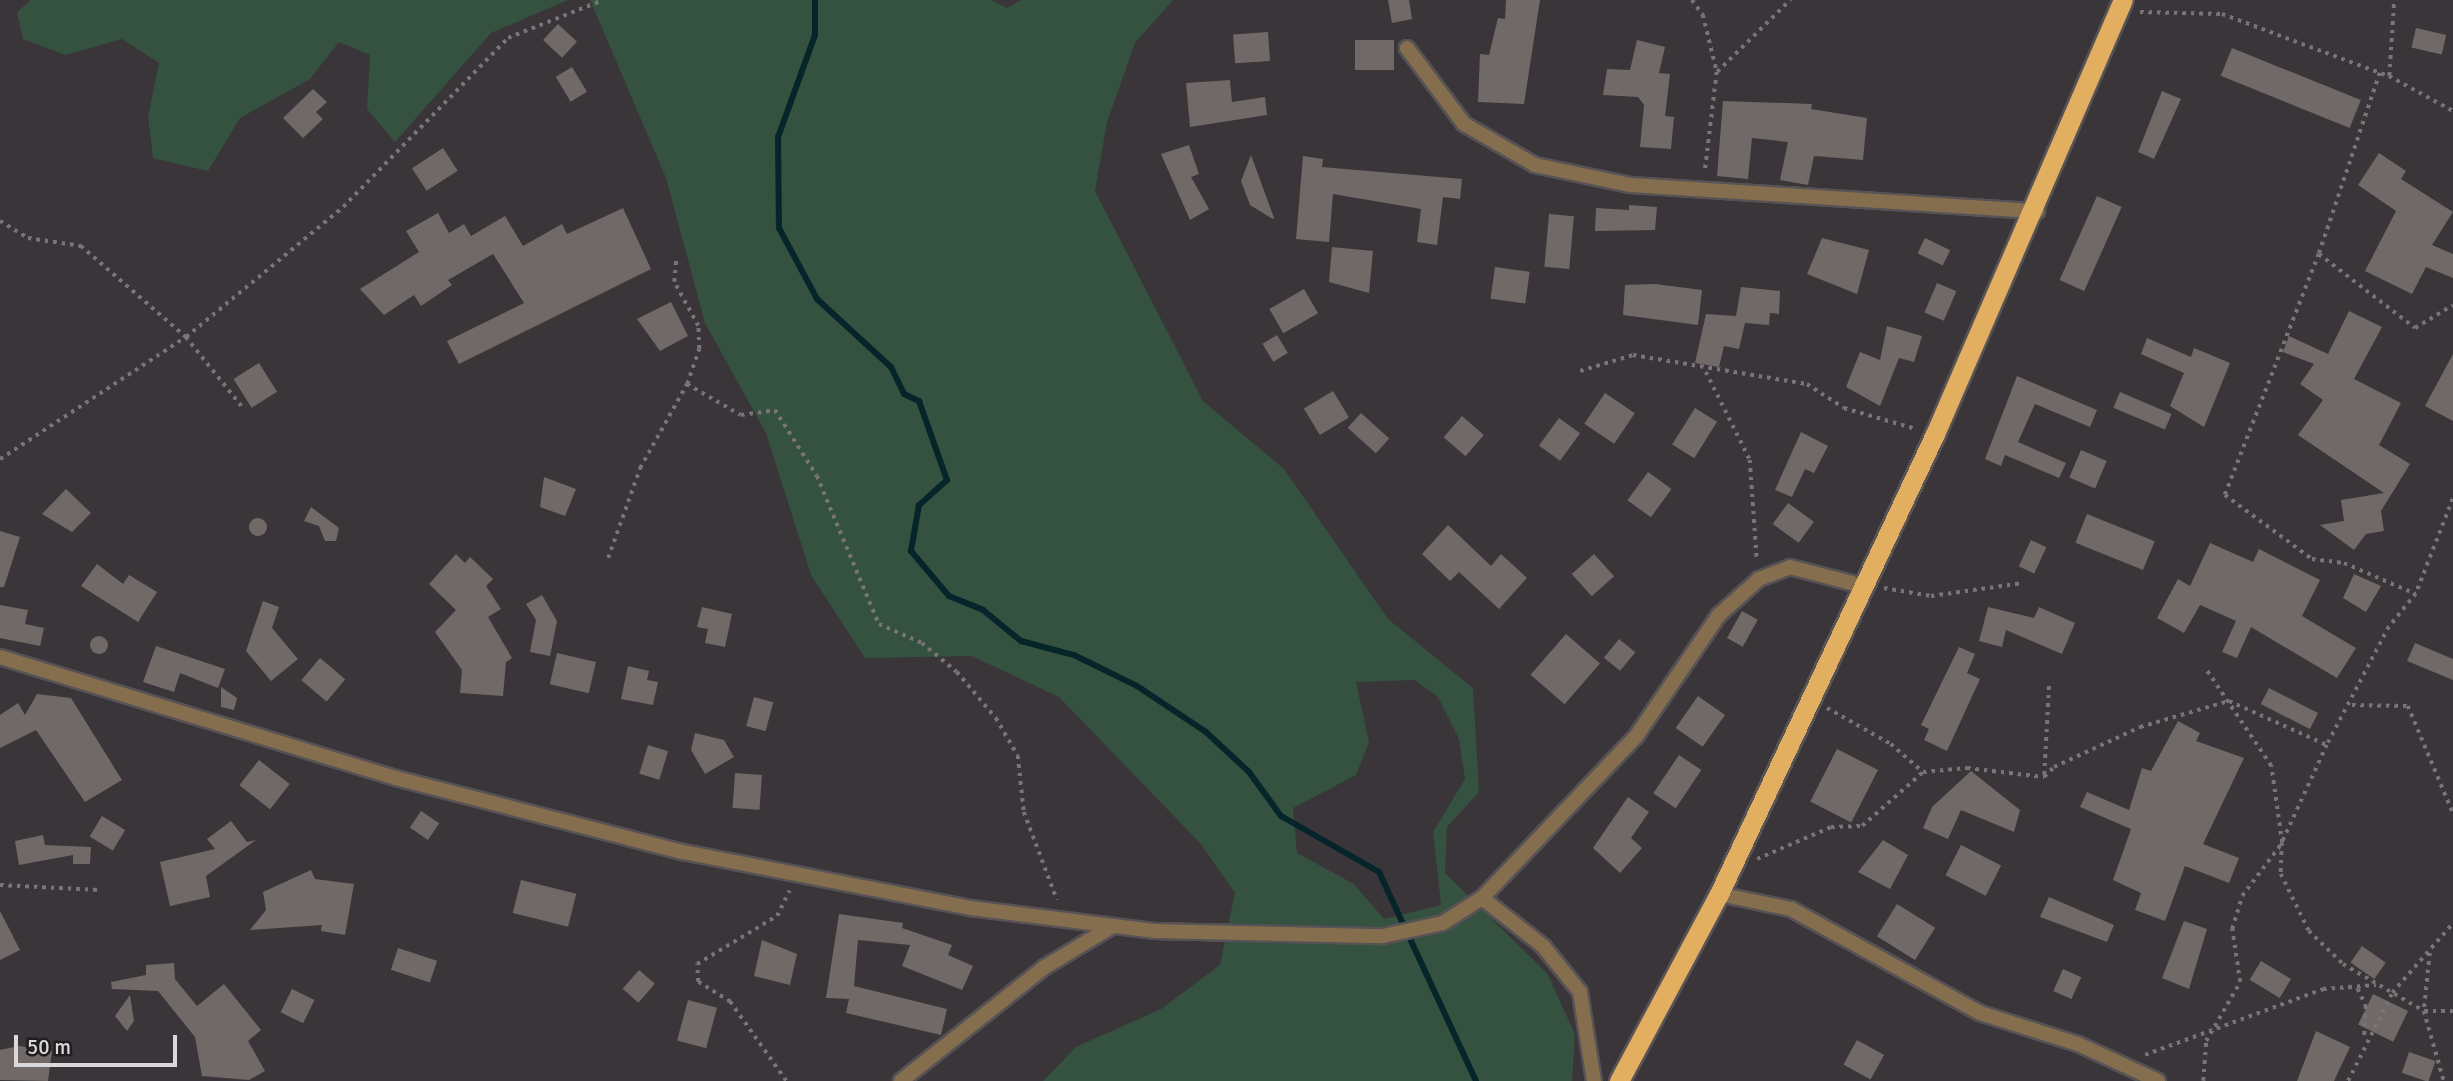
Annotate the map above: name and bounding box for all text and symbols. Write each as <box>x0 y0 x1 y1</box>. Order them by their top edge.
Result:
scale bar <box>18 1021 180 1066</box>
text: 50 m <box>27 1034 71 1060</box>

